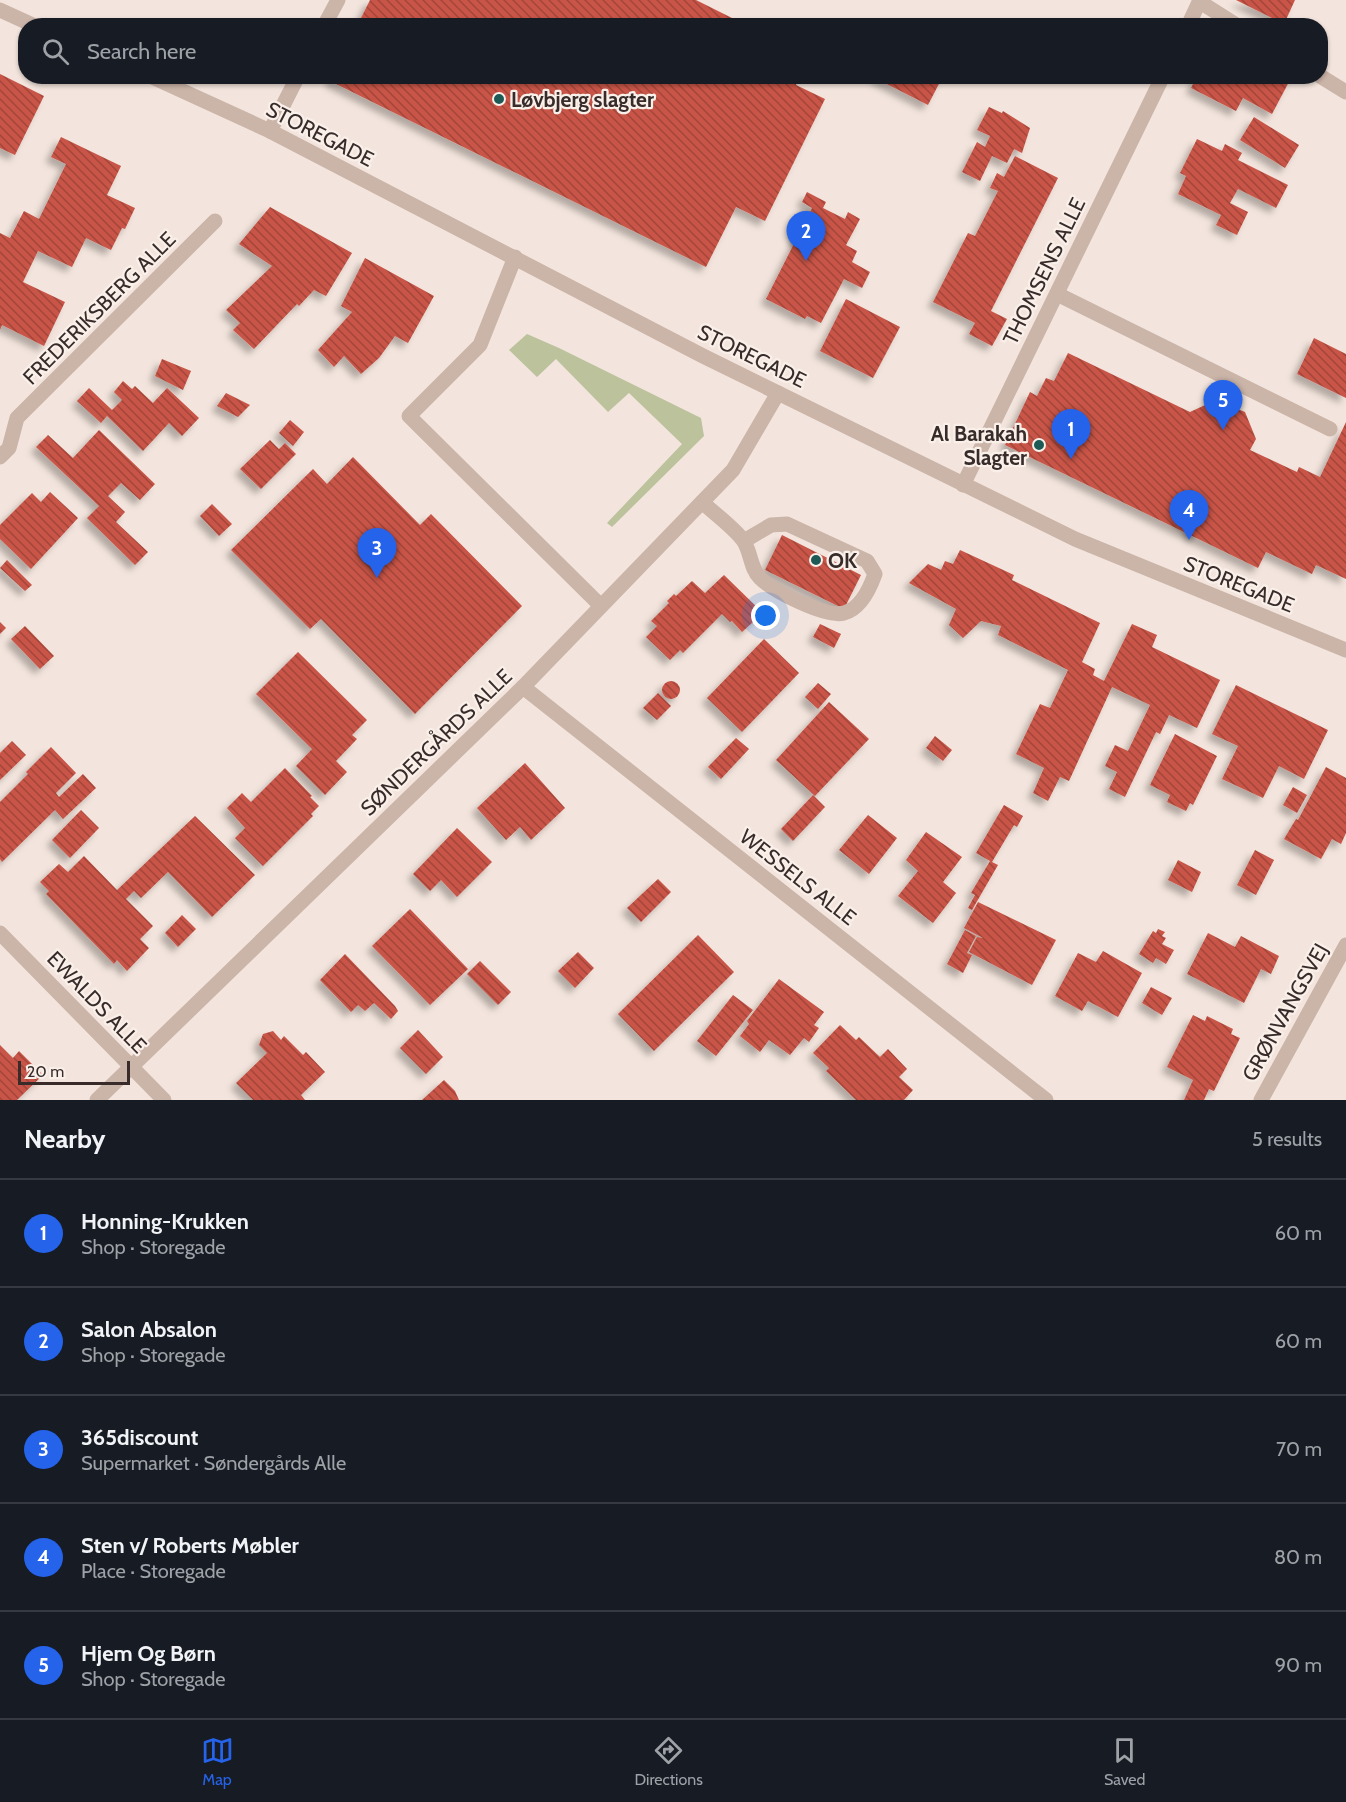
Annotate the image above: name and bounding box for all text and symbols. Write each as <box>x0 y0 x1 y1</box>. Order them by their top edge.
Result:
search box <box>18 18 1328 84</box>
icon: search <box>39 35 72 68</box>
text: Search here <box>87 38 196 65</box>
place label: Løvbjerg slagter <box>511 87 654 112</box>
marker: Løvbjerg slagter <box>492 92 506 106</box>
street label: STOREGADE <box>262 96 378 172</box>
street label: THOMSENS ALLE <box>998 193 1090 349</box>
pin: 2 <box>786 212 826 261</box>
street label: FREDERIKSBERG ALLE <box>18 227 180 389</box>
street label: STOREGADE <box>694 319 810 393</box>
pin: 5 <box>1204 380 1242 430</box>
pin: 1 <box>1052 410 1090 459</box>
place label: Al Barakah Slagter <box>931 421 1027 470</box>
marker: Al Barakah Slagter <box>1032 438 1046 452</box>
pin: 4 <box>1170 490 1208 540</box>
pin: 3 <box>358 528 397 578</box>
place label: OK <box>828 548 858 573</box>
street label: STOREGADE <box>1180 550 1298 618</box>
marker: OK <box>809 553 823 567</box>
your location <box>751 601 780 630</box>
street label: SØNDERGÅRDS ALLE <box>355 663 517 821</box>
street label: WESSELS ALLE <box>735 824 861 930</box>
street label: GRØNVANGSVEJ <box>1237 939 1333 1085</box>
street label: EWALDS ALLE <box>42 946 152 1058</box>
scale bar <box>18 1058 130 1086</box>
text: 20 m <box>27 1062 64 1081</box>
text: Nearby <box>24 1123 105 1155</box>
text: 5 results <box>1252 1127 1322 1151</box>
text: Honning-Krukken <box>81 1208 249 1235</box>
text: 1 <box>40 1221 47 1245</box>
text: 60 m <box>1275 1221 1322 1245</box>
text: Shop · Storegade <box>81 1235 226 1259</box>
text: Salon Absalon <box>81 1316 217 1343</box>
text: 2 <box>38 1329 49 1353</box>
text: 60 m <box>1275 1329 1322 1353</box>
text: Shop · Storegade <box>81 1343 226 1367</box>
text: 365discount <box>81 1424 198 1451</box>
text: 3 <box>38 1437 49 1461</box>
text: 70 m <box>1276 1437 1322 1461</box>
text: Supermarket · Søndergårds Alle <box>81 1451 346 1475</box>
text: Sten v/ Roberts Møbler <box>81 1532 299 1559</box>
text: 4 <box>37 1545 50 1569</box>
text: 80 m <box>1274 1545 1322 1569</box>
text: Place · Storegade <box>81 1559 226 1583</box>
text: Hjem Og Børn <box>81 1640 216 1667</box>
text: 5 <box>38 1653 49 1677</box>
text: 90 m <box>1275 1653 1322 1677</box>
text: Shop · Storegade <box>81 1667 226 1691</box>
tab: Map <box>201 1734 234 1789</box>
tab: Directions <box>635 1734 703 1789</box>
tab: Saved <box>1104 1734 1145 1789</box>

